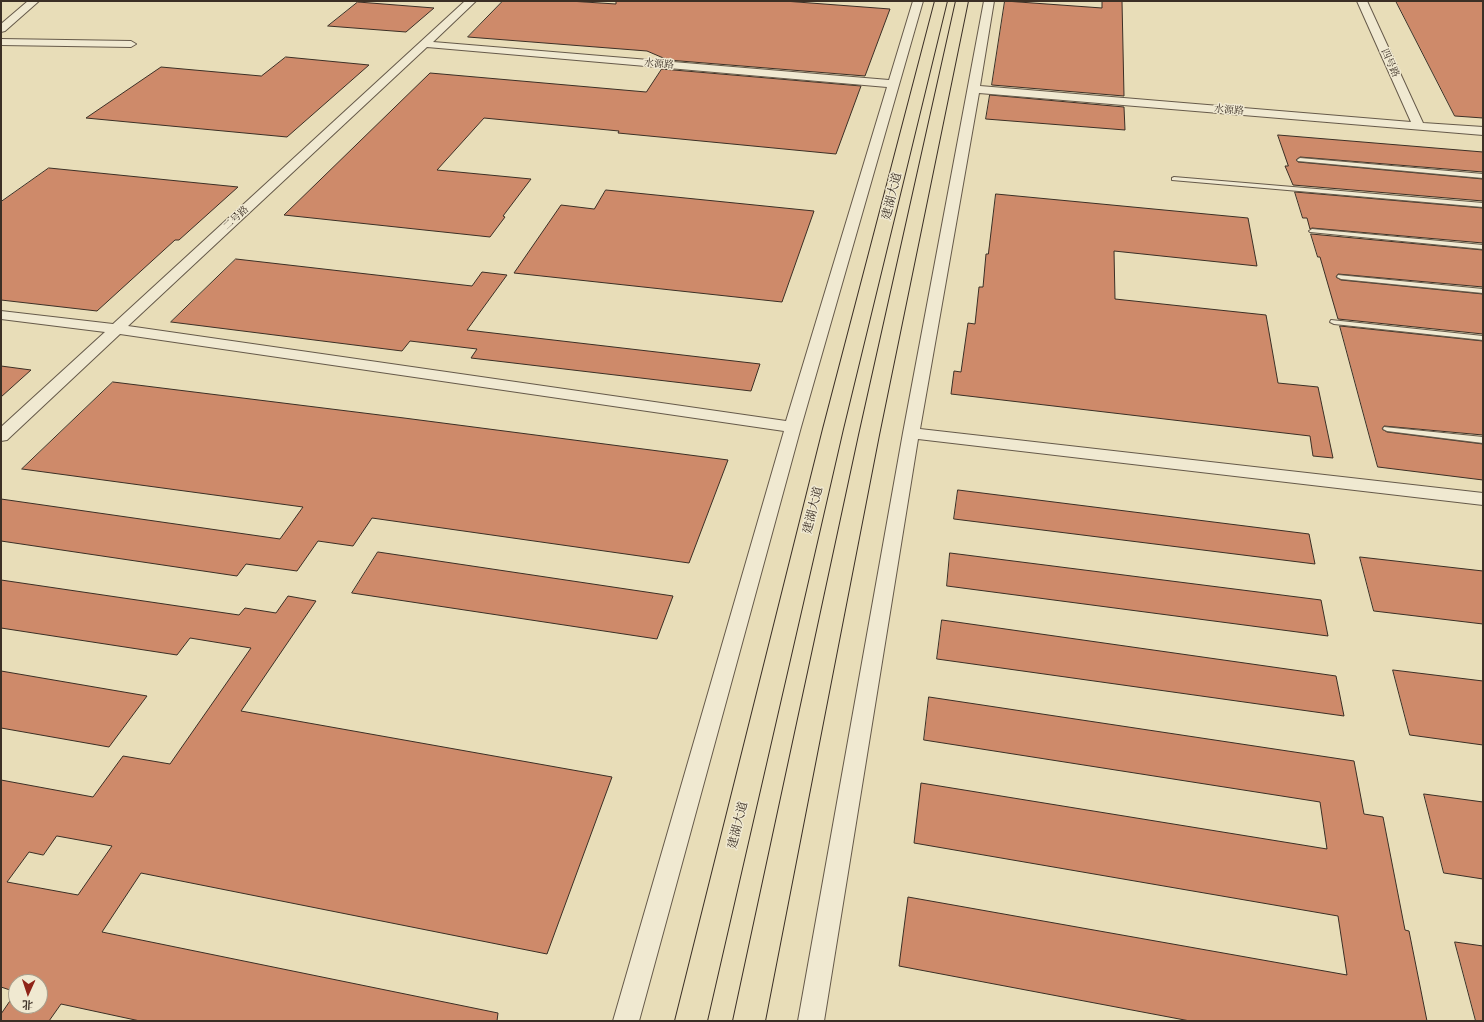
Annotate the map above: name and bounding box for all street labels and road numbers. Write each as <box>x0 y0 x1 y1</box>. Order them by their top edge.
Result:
street label: 四号路 <box>1378 47 1402 79</box>
street label: 水源路 <box>644 57 674 71</box>
street label: 水源路 <box>1214 103 1244 117</box>
street label: 建湖大道 <box>879 171 905 221</box>
street label: 二号路 <box>221 203 251 233</box>
street label: 建湖大道 <box>800 485 826 535</box>
street label: 建湖大道 <box>725 800 751 850</box>

